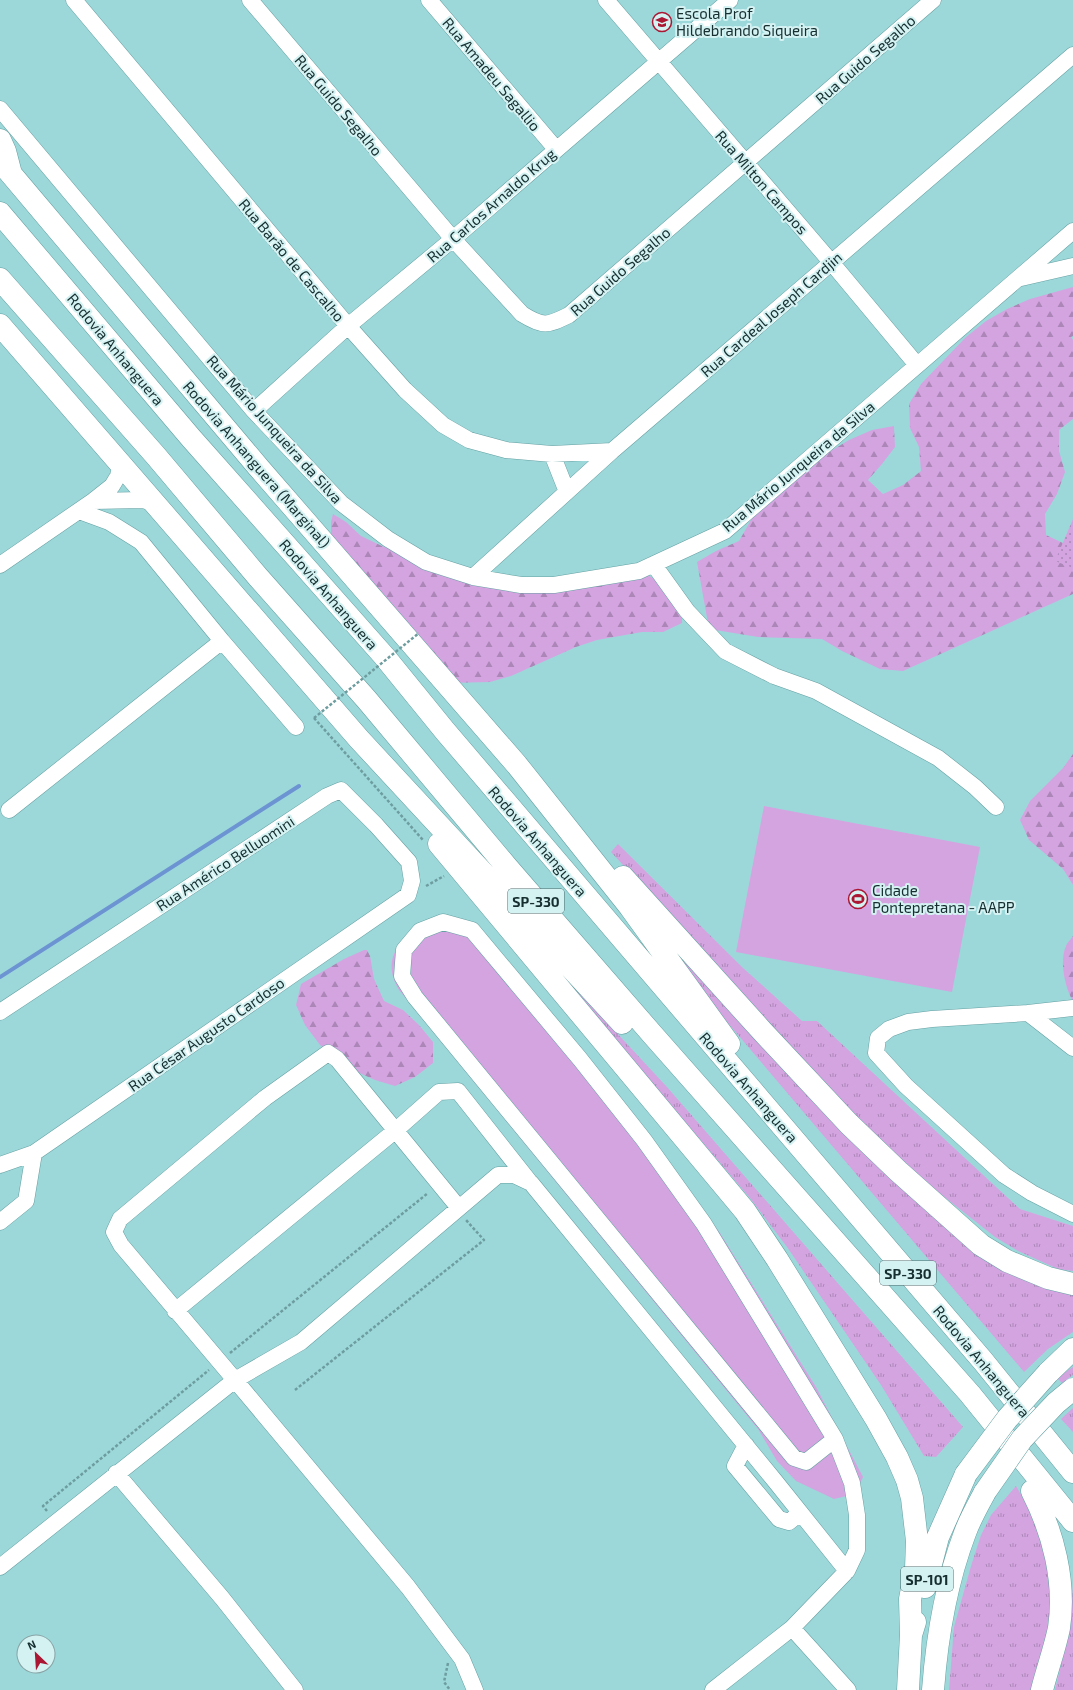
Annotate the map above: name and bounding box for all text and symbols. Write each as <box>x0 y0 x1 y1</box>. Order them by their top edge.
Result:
place label: Escola Prof Hildebrando Siqueira <box>676 4 818 39</box>
school or university icon: Escola Prof Hildebrando Siqueira <box>651 11 673 33</box>
street label: Rua Guido Segalho <box>811 11 919 107</box>
street label: Rua Amadeu Sagallio <box>439 14 545 134</box>
street label: Rua Guido Segalho <box>292 51 386 159</box>
street label: Rua Milton Campos <box>712 126 812 238</box>
street label: Rua Carlos Arnaldo Krug <box>423 144 560 266</box>
street label: Rua Barão de Cascalho <box>235 195 349 325</box>
street label: Rua Guido Segalho <box>566 223 674 319</box>
street label: Rua Cardeal Joseph Cardjin <box>697 248 846 381</box>
street label: Rodovia Anhanguera <box>64 289 168 409</box>
street label: Rua Mário Junqueira da Silva <box>204 351 346 507</box>
street label: Rodovia Anhanguera (Marginal) <box>180 377 334 551</box>
street label: Rua Mário Junqueira da Silva <box>718 397 878 535</box>
street label: Rodovia Anhanguera <box>276 535 382 653</box>
street label: Rodovia Anhanguera <box>485 782 591 900</box>
street label: Rua Américo Belluomini <box>153 812 297 914</box>
place label: Cidade Pontepretana - AAPP <box>872 881 1015 916</box>
sports icon: Cidade Pontepretana - AAPP <box>847 888 869 910</box>
road number: SP-330 <box>508 889 564 913</box>
street label: Rua César Augusto Cardoso <box>124 973 288 1095</box>
street label: Rodovia Anhanguera <box>696 1028 802 1146</box>
road number: SP-330 <box>880 1261 936 1285</box>
street label: Rodovia Anhanguera <box>930 1301 1034 1421</box>
road number: SP-101 <box>901 1567 953 1591</box>
north arrow <box>16 1634 56 1674</box>
text: N <box>25 1637 38 1652</box>

